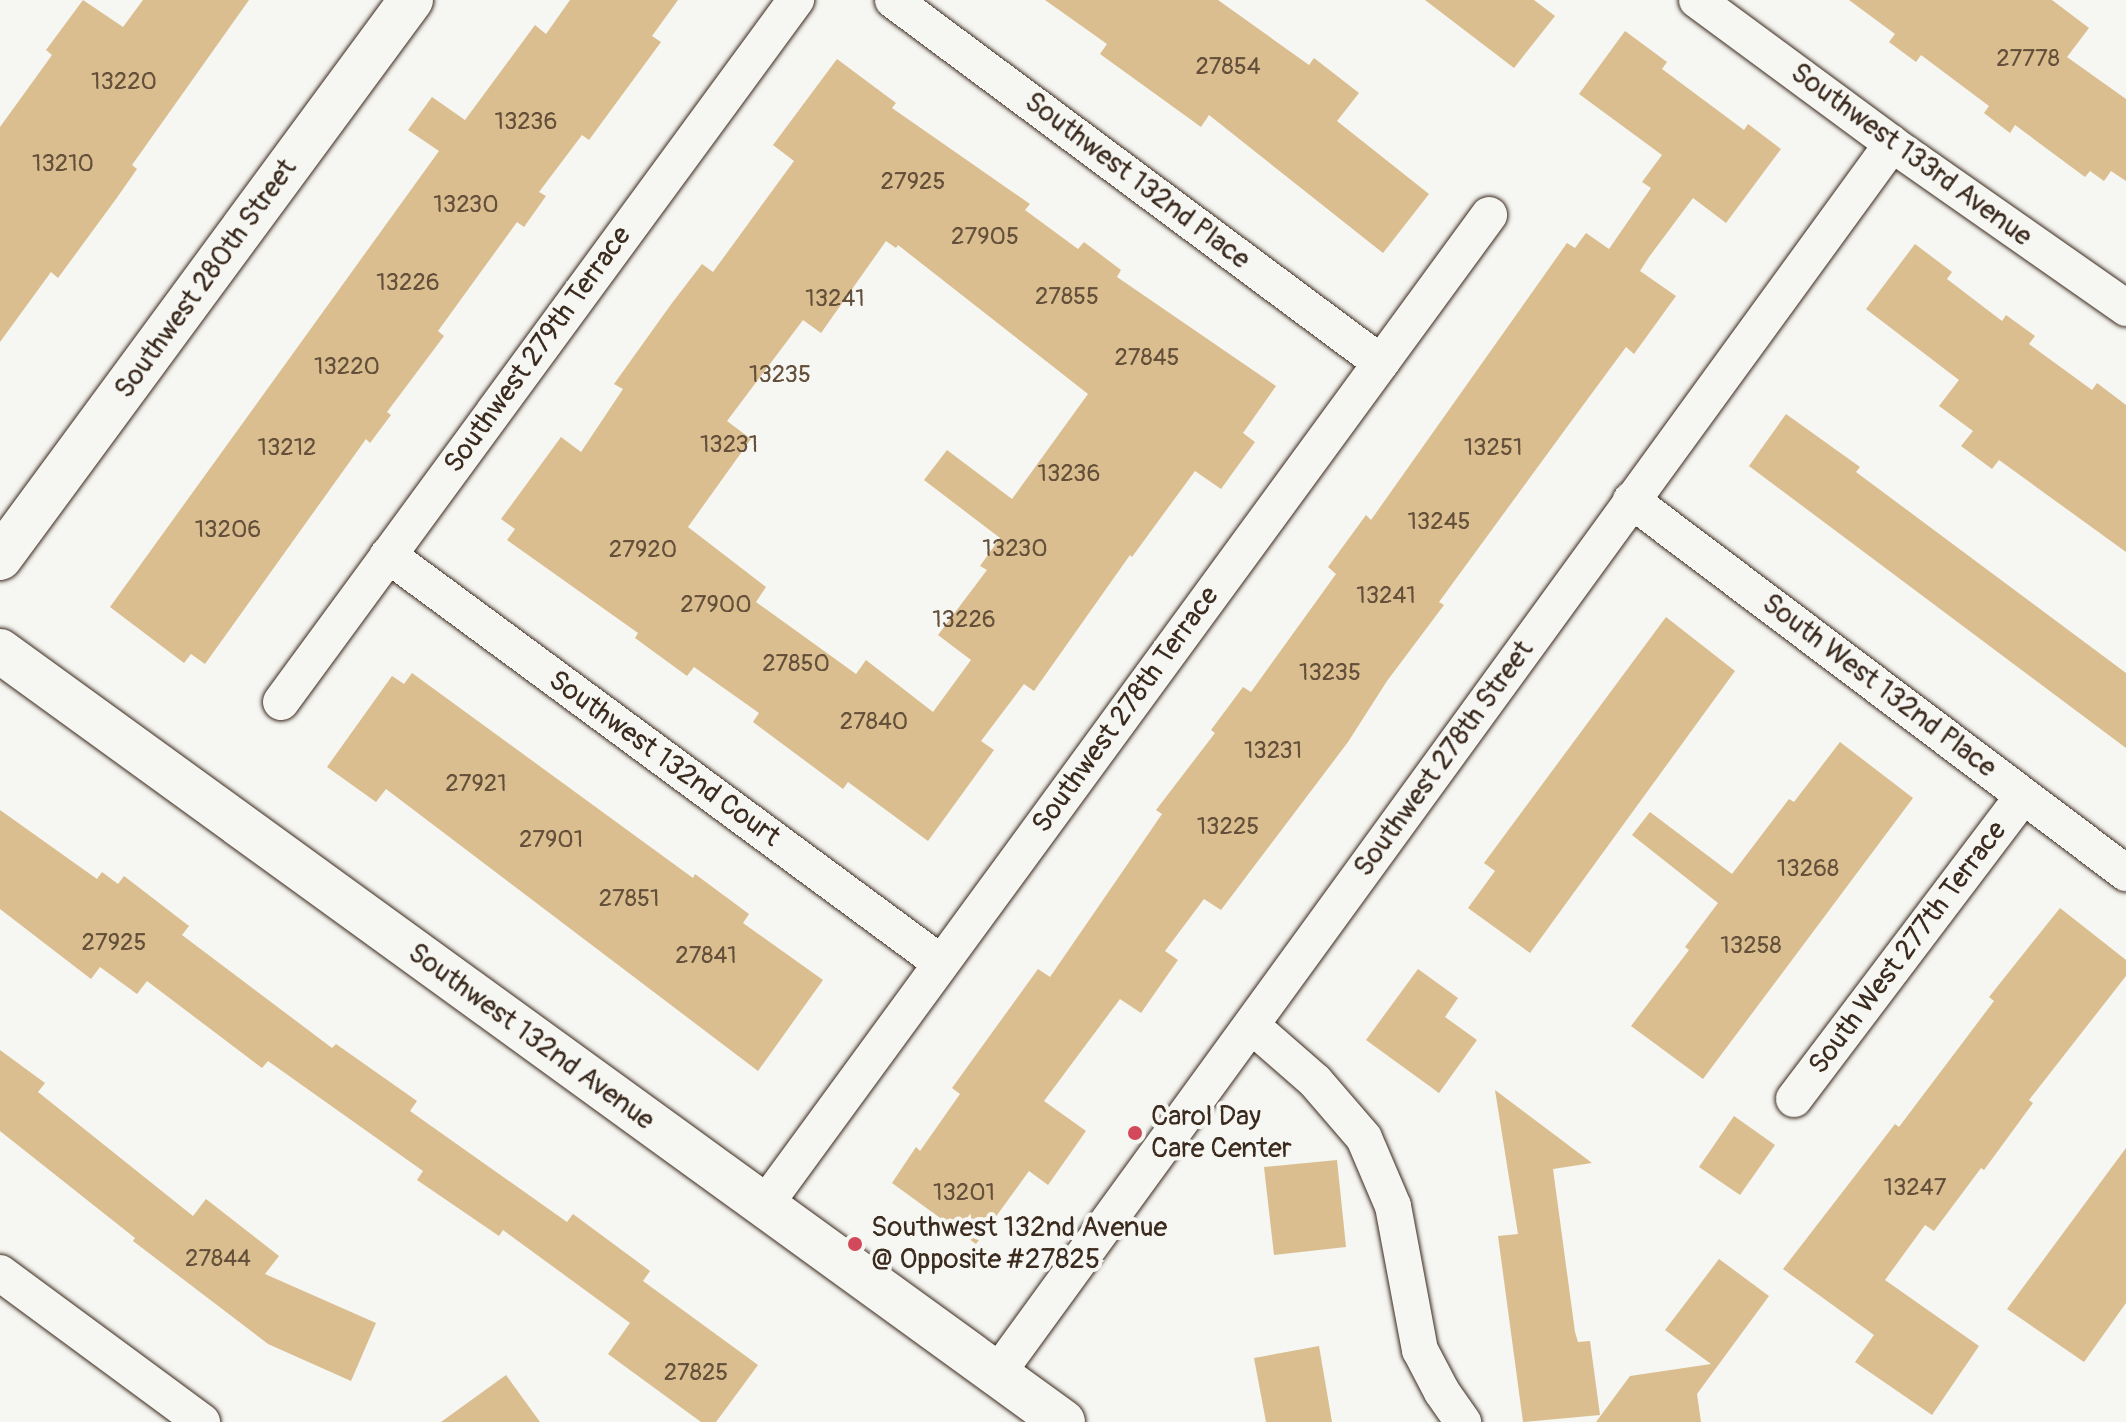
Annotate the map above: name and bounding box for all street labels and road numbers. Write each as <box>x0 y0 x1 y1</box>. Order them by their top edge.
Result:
street label: Southwest 133rd Avenue <box>1784 56 2038 254</box>
street label: Southwest 132nd Place <box>1018 85 1256 277</box>
street label: Southwest 280th Street <box>108 153 304 405</box>
street label: Southwest 279th Terrace <box>437 220 639 480</box>
street label: Southwest 278th Terrace <box>1025 580 1227 840</box>
street label: South West 132nd Place <box>1755 587 2003 785</box>
street label: Southwest 278th Street <box>1347 634 1541 884</box>
street label: Southwest 132nd Court <box>542 664 786 854</box>
street label: South West 277th Terrace <box>1802 815 2014 1081</box>
street label: Southwest 132nd Avenue <box>401 936 661 1138</box>

